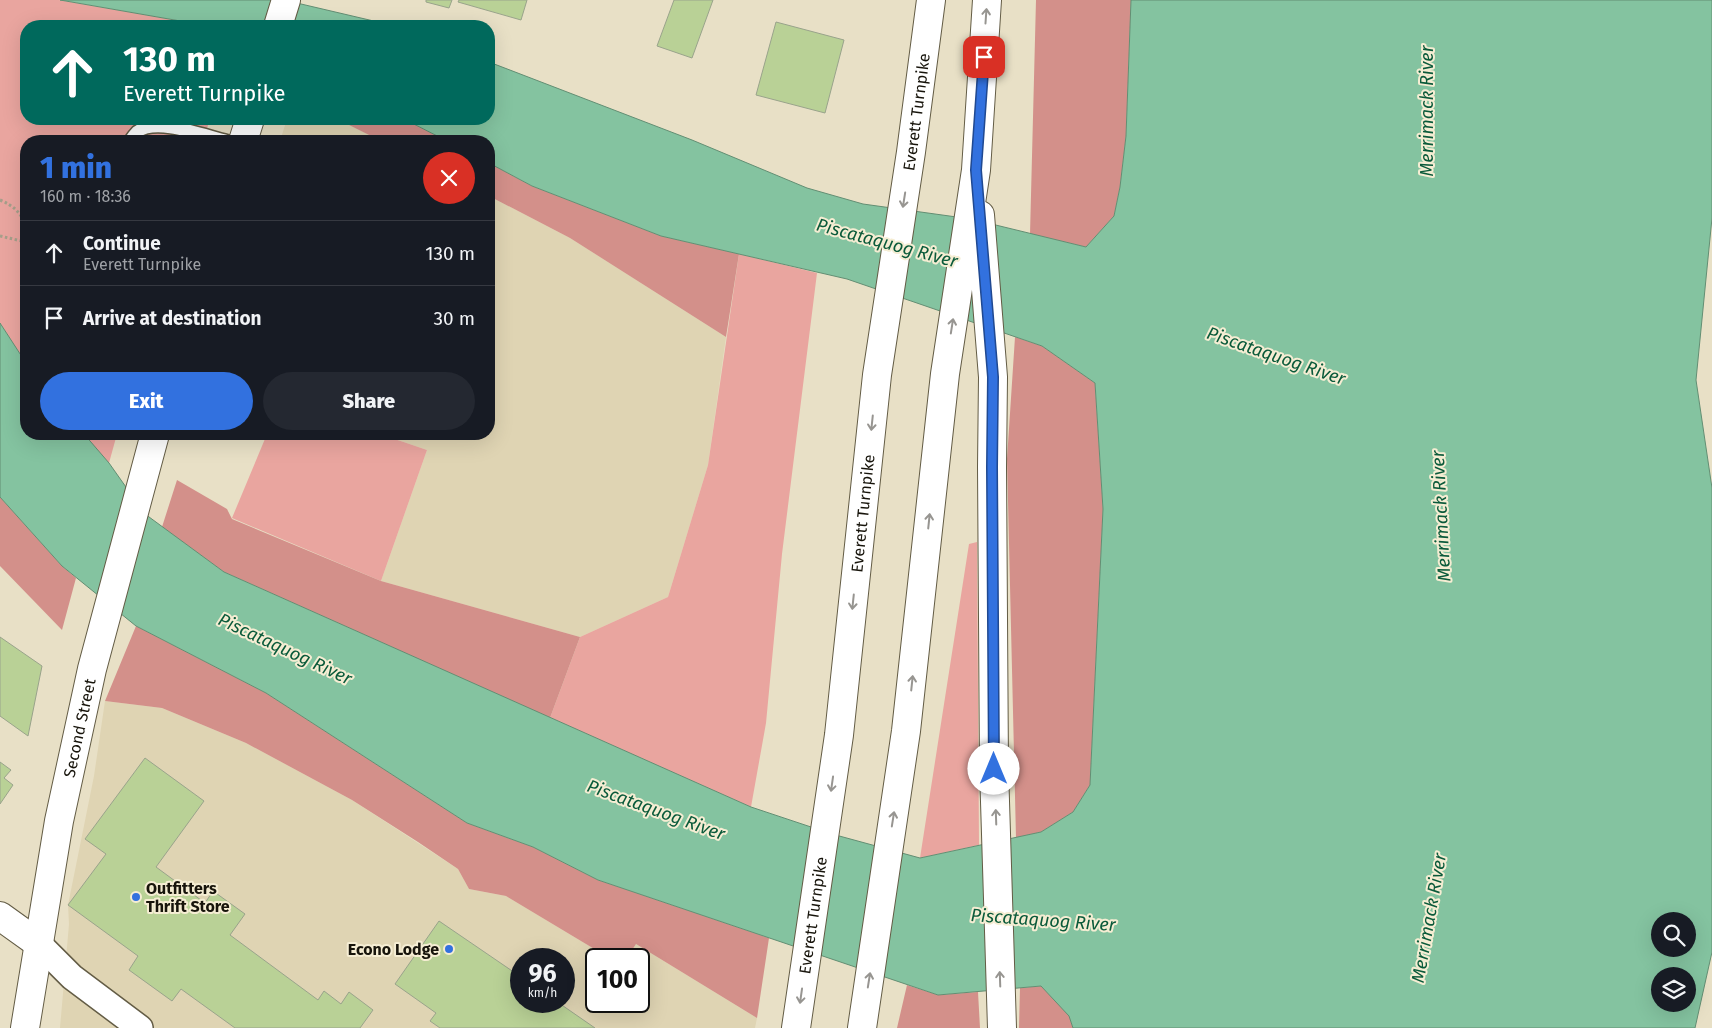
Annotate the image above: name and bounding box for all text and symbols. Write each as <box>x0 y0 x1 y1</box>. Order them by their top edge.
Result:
one-way arrow <box>982 9 991 25</box>
pin <box>963 36 1005 78</box>
text: 130 m <box>123 38 216 80</box>
icon: ahead <box>40 40 105 105</box>
icon: arrive <box>970 43 998 71</box>
water label: Merrimack River <box>1416 44 1438 177</box>
street label: Everett Turnpike <box>899 52 934 172</box>
text: Everett Turnpike <box>123 80 286 107</box>
text: 1 min <box>40 150 112 186</box>
button: close <box>423 152 475 204</box>
text: 160 m · 18:36 <box>40 187 131 206</box>
one-way arrow <box>898 192 908 208</box>
water label: Piscataquog River <box>814 214 961 273</box>
text: Continue <box>83 232 161 255</box>
icon: ahead <box>40 239 68 267</box>
text: 130 m <box>425 242 475 265</box>
text: Everett Turnpike <box>83 255 201 274</box>
icon: arrive <box>40 304 68 332</box>
text: Arrive at destination <box>83 307 262 330</box>
text: 30 m <box>434 307 475 330</box>
one-way arrow <box>948 318 958 334</box>
water label: Piscataquog River <box>1204 322 1349 390</box>
button: Exit <box>40 372 253 430</box>
button: Share <box>263 372 475 430</box>
one-way arrow <box>867 415 877 431</box>
water label: Merrimack River <box>1427 449 1455 582</box>
street label: Everett Turnpike <box>847 454 879 573</box>
one-way arrow <box>924 514 934 530</box>
one-way arrow <box>848 594 858 610</box>
water label: Piscataquog River <box>215 608 356 690</box>
one-way arrow <box>907 675 916 691</box>
street label: Second Street <box>60 677 100 779</box>
position arrow <box>967 742 1019 794</box>
water label: Piscataquog River <box>584 775 729 846</box>
one-way arrow <box>826 775 836 791</box>
one-way arrow <box>991 809 1000 825</box>
one-way arrow <box>888 811 898 827</box>
water label: Merrimack River <box>1407 850 1451 984</box>
street label: Everett Turnpike <box>795 855 831 975</box>
place label: Outfitters Thrift Store <box>146 879 230 916</box>
marker: Outfitters Thrift Store <box>130 891 142 903</box>
water label: Piscataquog River <box>970 904 1117 936</box>
map controls <box>1651 912 1696 1012</box>
button: search <box>1651 912 1696 957</box>
place label: Econo Lodge <box>348 940 439 959</box>
marker: Econo Lodge <box>443 943 455 955</box>
speed limit sign: 100 <box>585 948 650 1013</box>
text: 96 <box>528 959 557 989</box>
button: layers <box>1651 967 1696 1012</box>
one-way arrow <box>864 972 874 988</box>
one-way arrow <box>996 972 1005 988</box>
text: km/h <box>528 986 557 1000</box>
one-way arrow <box>795 988 805 1004</box>

